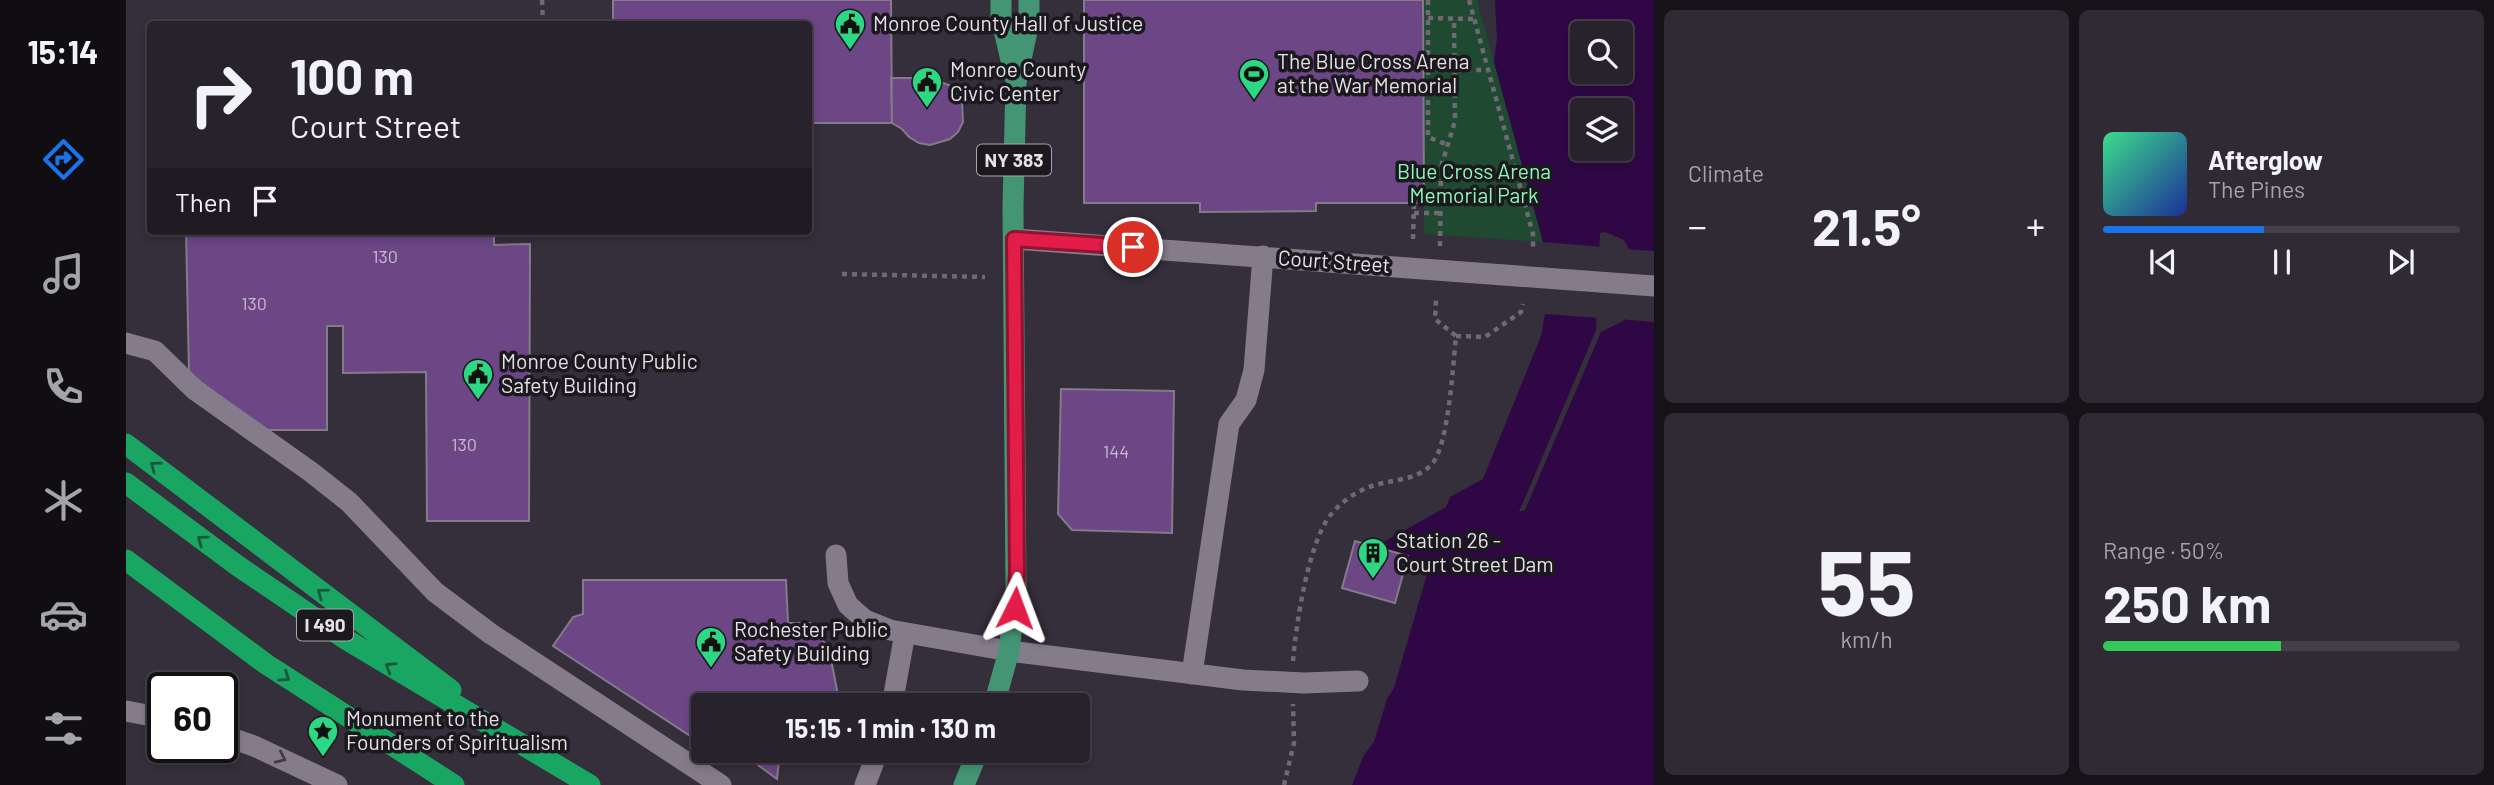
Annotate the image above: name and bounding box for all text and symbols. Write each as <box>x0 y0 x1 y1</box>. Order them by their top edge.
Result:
public building icon: Monroe County Hall of Justice <box>833 7 867 51</box>
place label: Monroe County Hall of Justice <box>873 10 1143 35</box>
map controls <box>1570 21 1633 161</box>
button: search <box>1570 21 1633 84</box>
text: 15:14 <box>28 32 98 70</box>
text: 100 m <box>290 46 414 105</box>
place label: The Blue Cross Arena at the War Memorial <box>1277 48 1470 97</box>
icon: right <box>175 49 266 140</box>
place label: Monroe County Civic Center <box>950 56 1087 105</box>
sports icon: The Blue Cross Arena at the War Memorial <box>1237 57 1271 101</box>
public building icon: Monroe County Civic Center <box>910 65 944 109</box>
button: layers <box>1570 98 1633 161</box>
text: Court Street <box>290 106 462 144</box>
icon: directions <box>39 135 88 184</box>
road number: NY 383 <box>977 144 1051 176</box>
text: Afterglow <box>2208 144 2323 175</box>
park label: Blue Cross Arena Memorial Park <box>1397 158 1551 207</box>
text: Climate <box>1688 159 1764 187</box>
text: The Pines <box>2208 175 2305 203</box>
icon: arrive <box>246 182 284 220</box>
text: Then <box>175 186 232 217</box>
text: 21.5° <box>1812 194 1921 256</box>
text: − <box>1688 202 1707 248</box>
text: + <box>2026 202 2045 248</box>
pin <box>1103 217 1163 277</box>
icon: arrive <box>1114 228 1152 266</box>
icon: previous <box>2144 243 2182 281</box>
icon: pause <box>2263 243 2301 281</box>
icon: next <box>2382 243 2420 281</box>
street label: Court Street <box>1277 244 1391 277</box>
house number: 130 <box>372 245 398 267</box>
icon: music <box>39 249 88 298</box>
house number: 130 <box>241 292 267 314</box>
place label: Monroe County Public Safety Building <box>501 348 698 397</box>
public building icon: Monroe County Public Safety Building <box>461 357 495 401</box>
icon: phone <box>39 362 88 411</box>
house number: 130 <box>451 433 477 455</box>
house number: 144 <box>1103 440 1129 462</box>
one-way arrow <box>150 462 163 475</box>
icon: climate <box>39 476 88 525</box>
text: 55 <box>1817 525 1916 634</box>
place label: Station 26 - Court Street Dam <box>1396 527 1554 576</box>
one-way arrow <box>197 535 210 548</box>
building icon: Station 26 - Court Street Dam <box>1356 536 1390 580</box>
text: Range · 50% <box>2103 536 2224 564</box>
position arrow <box>978 571 1052 645</box>
text: 250 km <box>2103 571 2271 633</box>
one-way arrow <box>317 588 330 601</box>
icon: car <box>39 590 88 639</box>
road number: I 490 <box>297 610 353 640</box>
place label: Rochester Public Safety Building <box>734 616 888 665</box>
public building icon: Rochester Public Safety Building <box>694 625 728 669</box>
text: km/h <box>1840 625 1893 653</box>
one-way arrow <box>385 662 398 675</box>
one-way arrow <box>278 669 291 682</box>
speed limit sign: 60 <box>147 672 238 763</box>
icon: filters <box>39 704 88 753</box>
place label: Monument to the Founders of Spiritualism <box>346 705 568 754</box>
text: 15:15 · 1 min · 130 m <box>785 712 996 743</box>
place icon: Monument to the Founders of Spiritualism <box>306 714 340 758</box>
one-way arrow <box>273 750 286 764</box>

